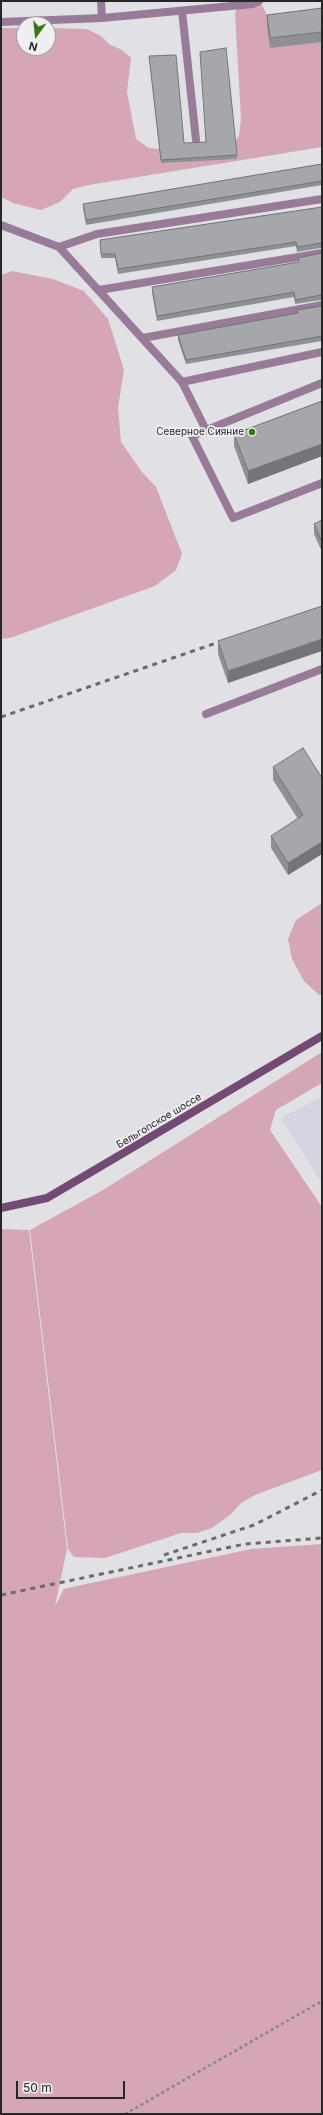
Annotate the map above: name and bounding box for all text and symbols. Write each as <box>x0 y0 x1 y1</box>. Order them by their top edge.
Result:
north arrow <box>16 16 56 56</box>
text: N <box>27 39 39 54</box>
place label: Северное Сияние <box>156 426 244 438</box>
marker: Северное Сияние <box>247 427 257 437</box>
street label: Бельгопское шоссе <box>114 1091 204 1151</box>
scale bar <box>18 2073 127 2099</box>
text: 50 m <box>23 2080 52 2095</box>

